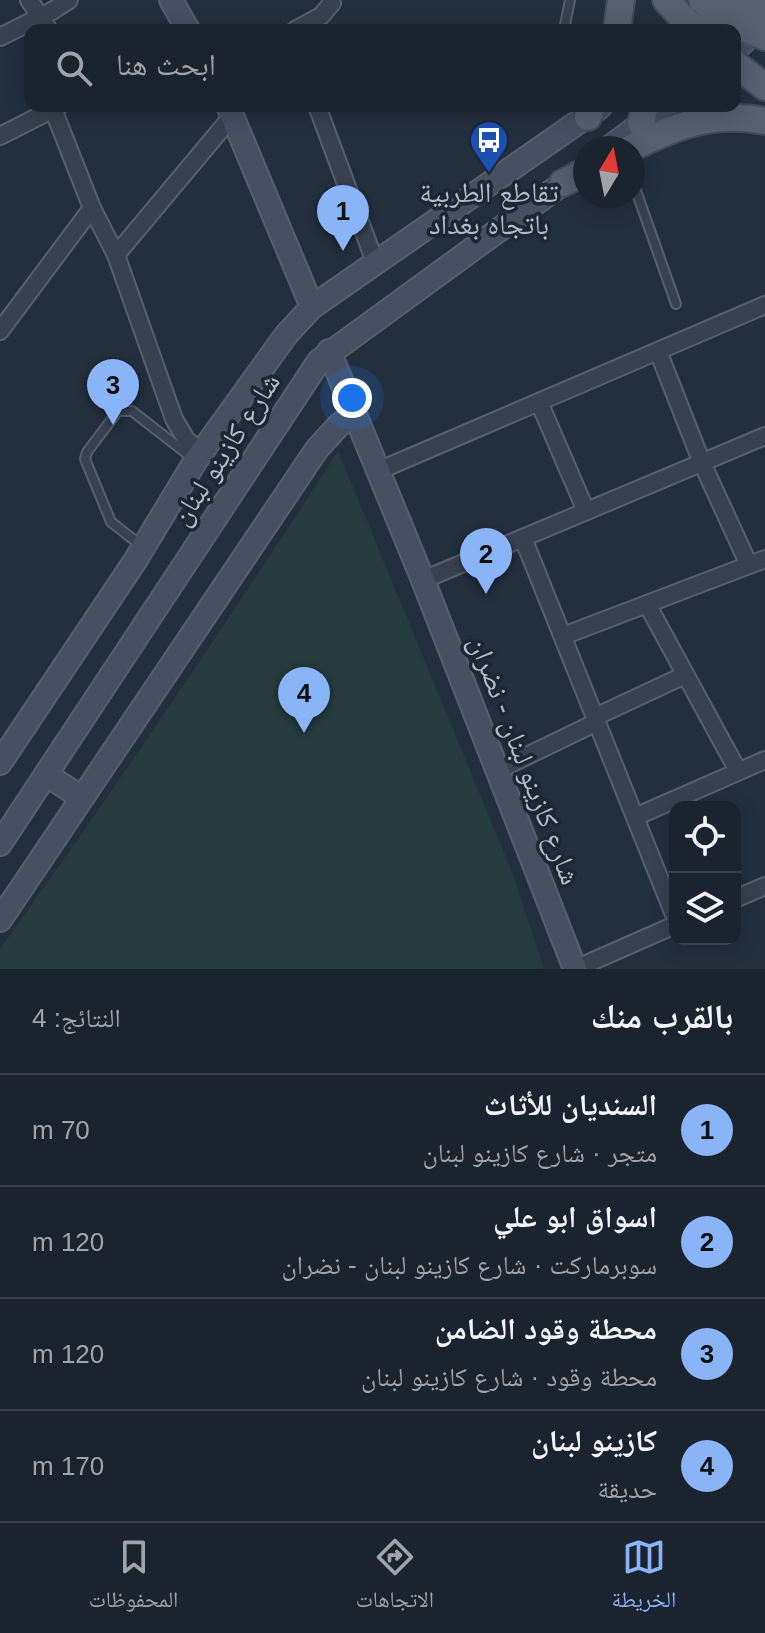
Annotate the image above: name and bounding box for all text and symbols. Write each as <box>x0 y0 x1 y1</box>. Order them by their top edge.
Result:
search box <box>24 24 741 112</box>
icon: search <box>52 46 96 90</box>
text: ابحث هنا <box>116 48 216 81</box>
bus stop icon: تقاطع الطربية باتجاه بغداد <box>468 119 510 174</box>
north arrow <box>573 136 645 208</box>
place label: تقاطع الطربية باتجاه بغداد <box>419 177 559 240</box>
pin: 1 <box>317 185 369 251</box>
pin: 3 <box>87 359 139 425</box>
street label: شارع كازينو لبنان <box>165 367 288 532</box>
your location <box>332 378 372 418</box>
pin: 2 <box>460 528 512 594</box>
street label: شارع كازينو لبنان - نضران <box>461 632 586 890</box>
pin: 4 <box>278 667 330 733</box>
map controls <box>669 801 741 945</box>
button: locate <box>669 801 741 873</box>
button: layers <box>669 873 741 945</box>
text: بالقرب منك <box>591 997 733 1035</box>
text: النتائج: 4 <box>32 1003 121 1033</box>
text: السنديان للأثاث <box>484 1088 657 1121</box>
text: 70 m <box>32 1115 90 1145</box>
text: 1 <box>700 1115 714 1145</box>
text: متجر · شارع كازينو لبنان <box>422 1138 657 1168</box>
text: اسواق ابو علي <box>493 1200 657 1233</box>
text: 120 m <box>32 1227 104 1257</box>
text: 2 <box>700 1227 714 1257</box>
text: سوبرماركت · شارع كازينو لبنان - نضران <box>282 1250 657 1280</box>
text: محطة وقود الضامن <box>435 1312 657 1345</box>
text: 120 m <box>32 1339 104 1369</box>
text: 3 <box>700 1339 714 1369</box>
text: محطة وقود · شارع كازينو لبنان <box>361 1362 657 1392</box>
text: كازينو لبنان <box>531 1424 657 1457</box>
text: 170 m <box>32 1451 104 1481</box>
text: 4 <box>700 1451 714 1481</box>
text: حديقة <box>597 1474 657 1504</box>
tab: المحفوظات <box>89 1535 178 1621</box>
tab: الاتجاهات <box>356 1535 434 1621</box>
tab: الخريطة <box>611 1535 676 1621</box>

